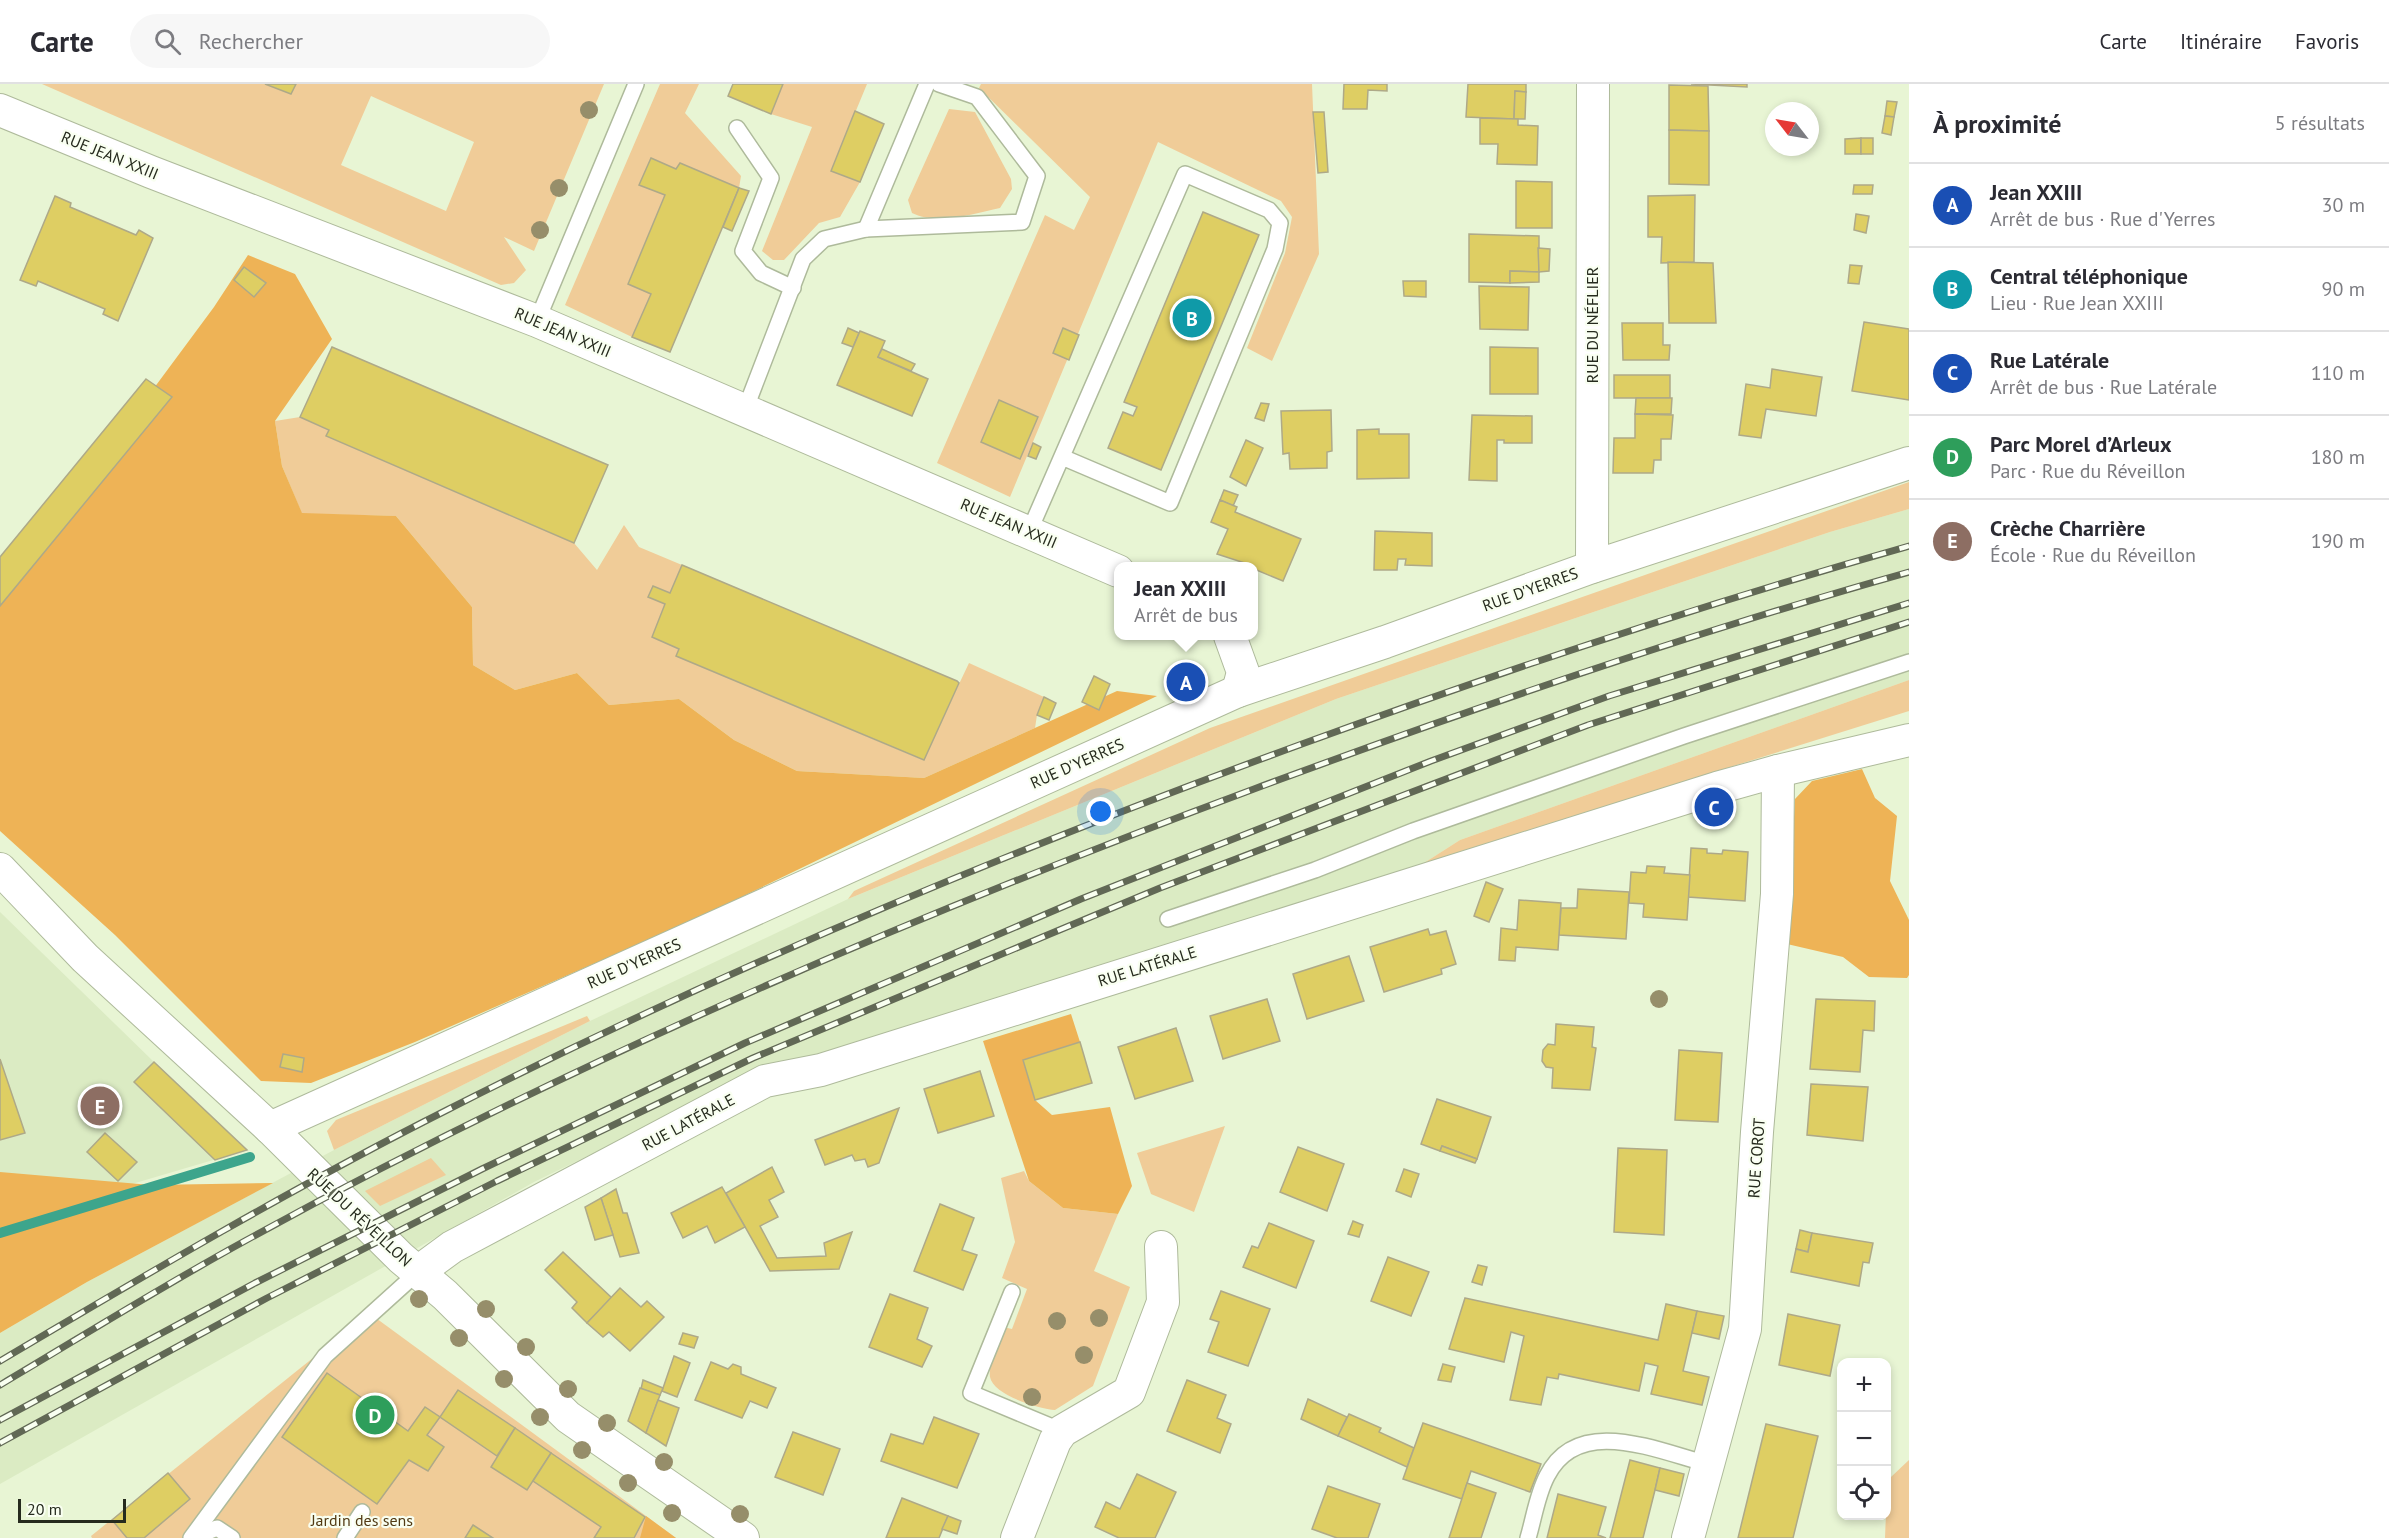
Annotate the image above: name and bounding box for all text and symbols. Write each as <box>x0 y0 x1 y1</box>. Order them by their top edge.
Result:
search box <box>130 14 550 68</box>
text: Carte <box>30 23 94 60</box>
icon: search <box>151 25 184 58</box>
text: Rechercher <box>199 27 303 55</box>
text: Carte <box>2100 28 2147 55</box>
text: Itinéraire <box>2180 28 2262 55</box>
text: Favoris <box>2295 28 2359 55</box>
north arrow <box>1765 102 1819 156</box>
text: À proximité <box>1933 107 2061 140</box>
text: 5 résultats <box>2275 110 2365 136</box>
street label: RUE JEAN XXIII <box>58 126 162 184</box>
text: Jean XXIII <box>1990 178 2082 206</box>
text: A <box>1946 192 1959 218</box>
text: 30 m <box>2322 192 2365 218</box>
text: Arrêt de bus · Rue d'Yerres <box>1990 206 2215 232</box>
text: Central téléphonique <box>1990 262 2188 290</box>
street label: RUE DU NÉFLIER <box>1582 267 1602 383</box>
text: B <box>1947 276 1958 302</box>
text: 90 m <box>2322 276 2365 302</box>
text: Lieu · Rue Jean XXIII <box>1990 290 2164 316</box>
pin: B <box>1172 296 1212 340</box>
street label: RUE JEAN XXIII <box>512 303 614 361</box>
text: Rue Latérale <box>1990 346 2109 374</box>
text: C <box>1947 360 1958 386</box>
text: 110 m <box>2311 360 2365 386</box>
text: Arrêt de bus · Rue Latérale <box>1990 374 2217 400</box>
text: Parc Morel d’Arleux <box>1990 430 2172 458</box>
text: D <box>1946 444 1959 470</box>
text: 180 m <box>2311 444 2365 470</box>
text: Parc · Rue du Réveillon <box>1990 458 2186 484</box>
street label: RUE JEAN XXIII <box>958 494 1060 552</box>
text: Crèche Charrière <box>1990 514 2145 542</box>
text: E <box>1947 528 1958 554</box>
text: 190 m <box>2311 528 2365 554</box>
text: École · Rue du Réveillon <box>1990 542 2196 568</box>
popup <box>1114 562 1258 640</box>
street label: RUE D'YERRES <box>1479 562 1581 616</box>
text: Jean XXIII <box>1134 574 1226 602</box>
text: Arrêt de bus <box>1134 602 1238 628</box>
pin: A <box>1166 660 1206 704</box>
street label: RUE D'YERRES <box>1027 733 1127 793</box>
pin: C <box>1694 784 1734 830</box>
your location <box>1086 797 1115 826</box>
street label: RUE D'YERRES <box>584 933 684 993</box>
street label: RUE LATÉRALE <box>1095 941 1199 991</box>
pin: E <box>80 1084 120 1128</box>
street label: RUE LATÉRALE <box>638 1089 738 1155</box>
street label: RUE COROT <box>1743 1117 1769 1199</box>
street label: RUE DU RÉVEILLON <box>304 1163 416 1271</box>
map controls <box>1837 1358 1891 1520</box>
button: + <box>1837 1358 1891 1412</box>
pin: D <box>356 1392 394 1438</box>
button: − <box>1837 1412 1891 1466</box>
button: locate <box>1837 1466 1891 1520</box>
scale bar <box>18 1496 126 1524</box>
text: 20 m <box>27 1499 62 1519</box>
park label: Jardin des sens <box>310 1510 413 1530</box>

